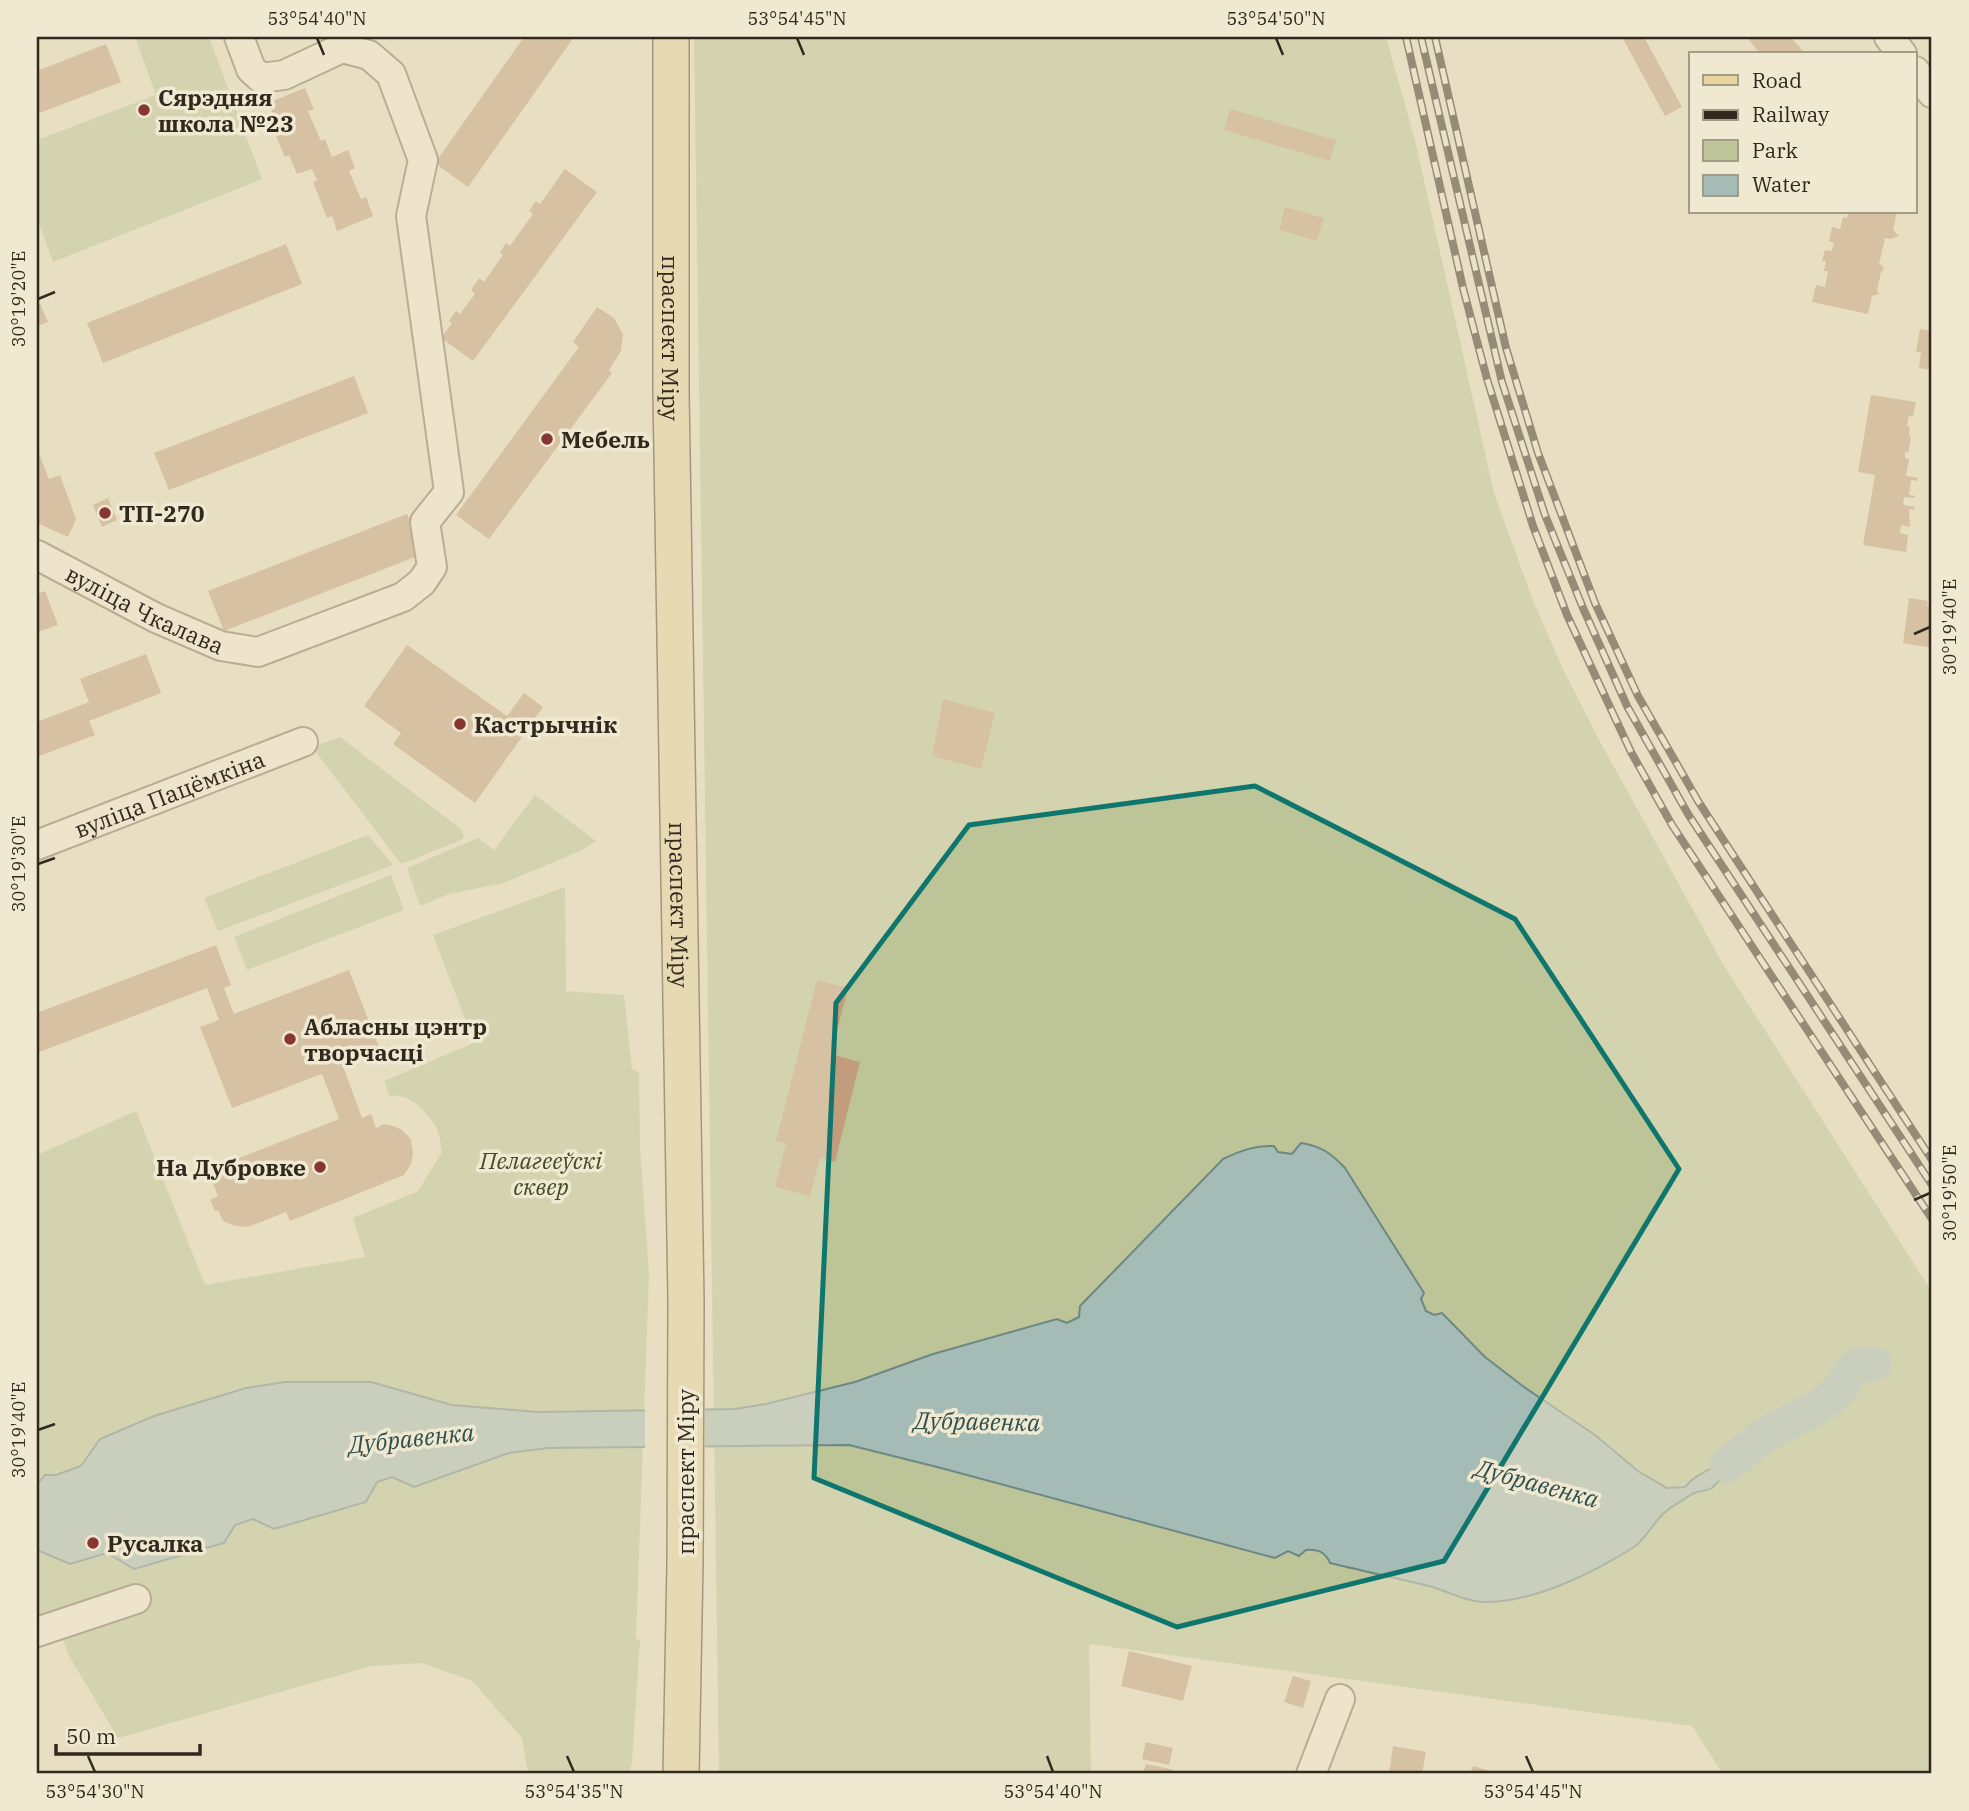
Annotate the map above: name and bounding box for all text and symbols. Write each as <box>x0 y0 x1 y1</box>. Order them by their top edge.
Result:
text: 53°54'40"N <box>268 7 367 30</box>
text: 53°54'45"N <box>748 7 847 30</box>
text: 53°54'50"N <box>1227 7 1326 30</box>
legend <box>1689 52 1916 214</box>
text: Road <box>1752 66 1802 94</box>
place label: Сярэдняя школа №23 <box>158 82 294 138</box>
text: Railway <box>1752 100 1830 128</box>
marker: Сярэдняя школа №23 <box>136 102 152 118</box>
text: Park <box>1752 136 1799 164</box>
text: Water <box>1752 170 1811 198</box>
text: 30°19'20"E <box>7 251 30 347</box>
street label: праспект Міру <box>656 255 686 422</box>
place label: Мебель <box>561 424 650 454</box>
marker: Мебель <box>539 431 555 447</box>
place label: ТП-270 <box>119 498 205 528</box>
marker: ТП-270 <box>97 505 113 521</box>
street label: вуліца Чкалава <box>61 558 229 661</box>
text: 30°19'40"E <box>1938 579 1961 675</box>
place label: Кастрычнік <box>474 709 617 739</box>
marker: Кастрычнік <box>452 716 468 732</box>
street label: вуліца Пацёмкіна <box>70 743 269 844</box>
text: 30°19'30"E <box>7 816 30 912</box>
street label: праспект Міру <box>663 822 696 989</box>
place label: Абласны цэнтр творчасці <box>304 1011 487 1067</box>
marker: Абласны цэнтр творчасці <box>282 1031 298 1047</box>
park label: Пелагееўскі сквер <box>479 1145 602 1201</box>
text: 30°19'50"E <box>1938 1145 1961 1241</box>
place label: На Дубровке <box>156 1152 306 1182</box>
marker: На Дубровке <box>312 1159 328 1175</box>
text: 30°19'40"E <box>7 1382 30 1478</box>
street label: праспект Міру <box>670 1388 700 1555</box>
water label: Дубравенка <box>910 1404 1041 1438</box>
water label: Дубравенка <box>343 1415 476 1461</box>
water label: Дубравенка <box>1469 1450 1602 1515</box>
place label: Русалка <box>107 1528 203 1558</box>
marker: Русалка <box>85 1535 101 1551</box>
scale bar <box>56 1713 200 1757</box>
text: 50 m <box>66 1722 116 1750</box>
text: 53°54'30"N <box>46 1780 145 1803</box>
text: 53°54'35"N <box>525 1780 624 1803</box>
text: 53°54'40"N <box>1004 1780 1103 1803</box>
text: 53°54'45"N <box>1484 1780 1583 1803</box>

